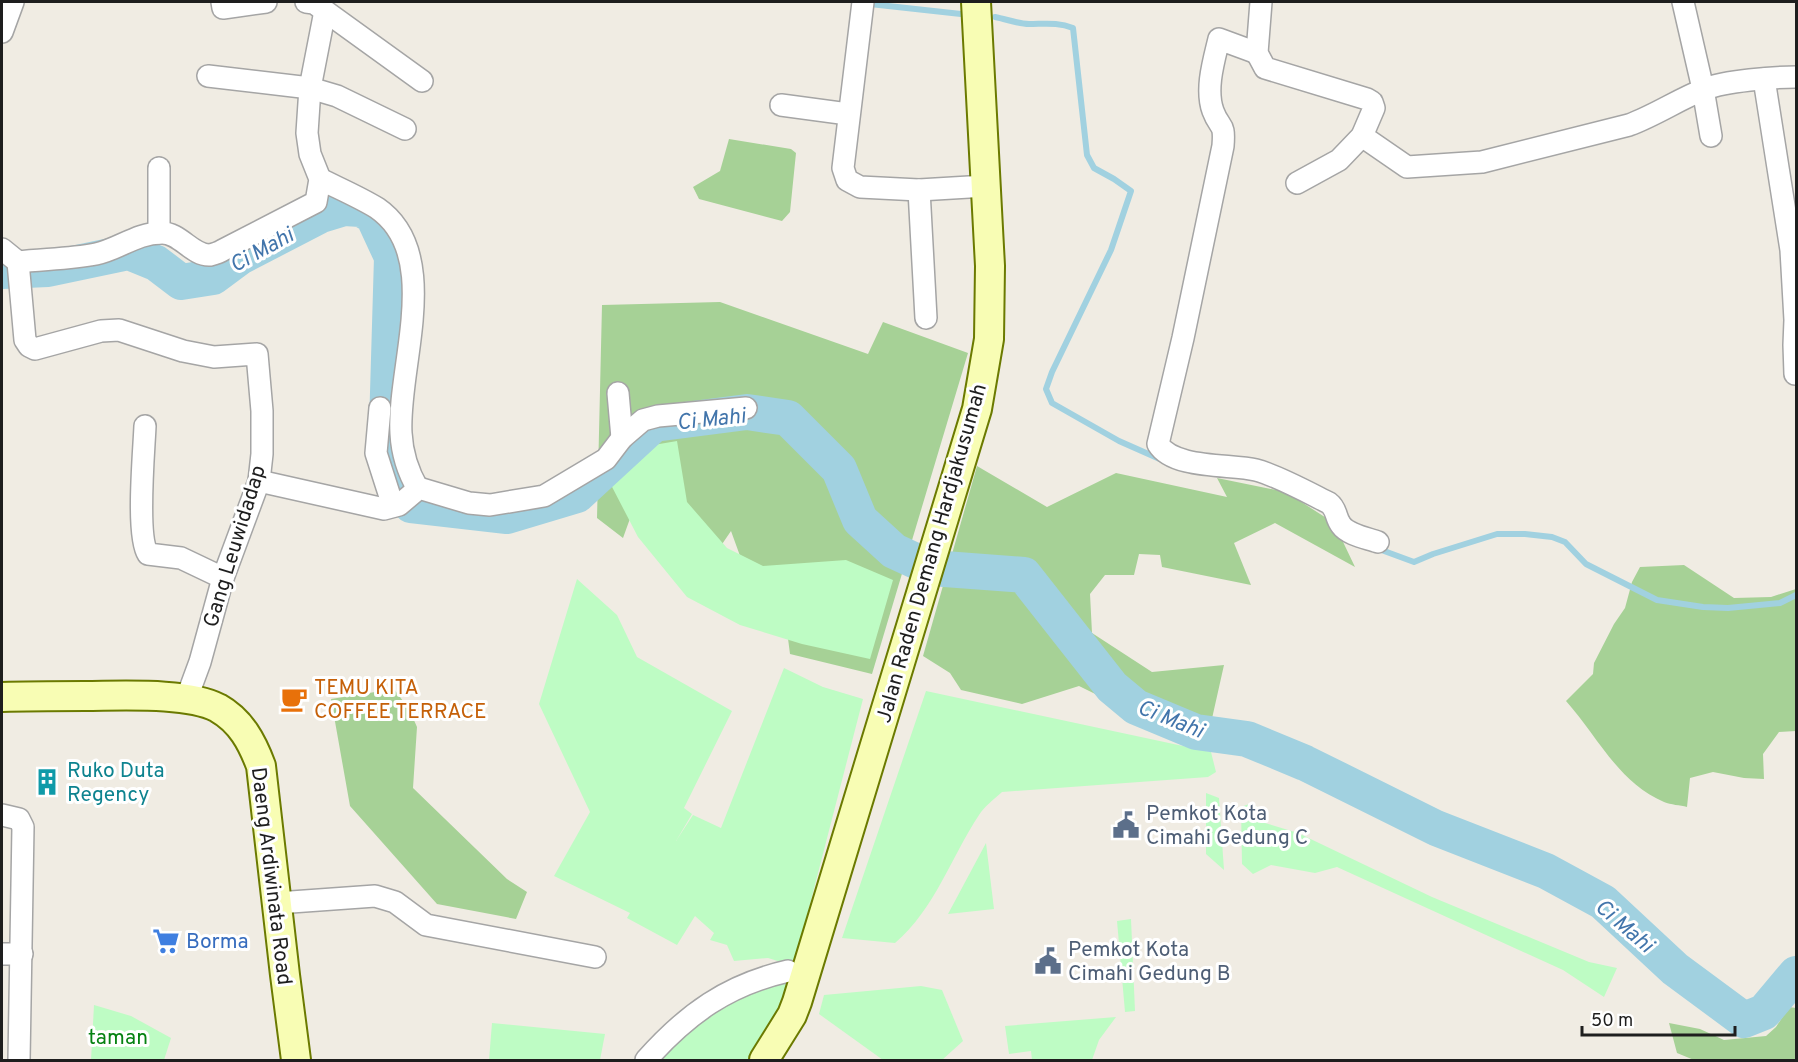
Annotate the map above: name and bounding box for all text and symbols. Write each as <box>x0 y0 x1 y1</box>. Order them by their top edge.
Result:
water label: Ci Mahi <box>225 222 300 280</box>
street label: Jalan Raden Demang Hardjakusumah <box>871 381 994 726</box>
water label: Ci Mahi <box>676 403 749 438</box>
street label: Gang Leuwidadap <box>198 462 273 631</box>
place label: TEMU KITA COFFEE TERRACE <box>314 675 486 726</box>
cafe icon: TEMU KITA COFFEE TERRACE <box>279 684 309 714</box>
water label: Ci Mahi <box>1133 695 1209 746</box>
place label: Ruko Duta Regency <box>67 758 165 809</box>
street label: Daeng Ardiwinata Road <box>244 766 297 987</box>
building icon: Ruko Duta Regency <box>32 767 62 797</box>
place label: Pemkot Kota Cimahi Gedung C <box>1146 801 1308 852</box>
public building icon: Pemkot Kota Cimahi Gedung C <box>1111 810 1141 840</box>
water label: Ci Mahi <box>1588 894 1659 961</box>
supermarket icon: Borma <box>151 926 181 956</box>
place label: Borma <box>186 929 249 956</box>
place label: Pemkot Kota Cimahi Gedung B <box>1068 937 1231 988</box>
public building icon: Pemkot Kota Cimahi Gedung B <box>1033 946 1063 976</box>
scale bar <box>1582 999 1735 1037</box>
text: 50 m <box>1591 1010 1633 1033</box>
park label: taman <box>88 1025 148 1052</box>

